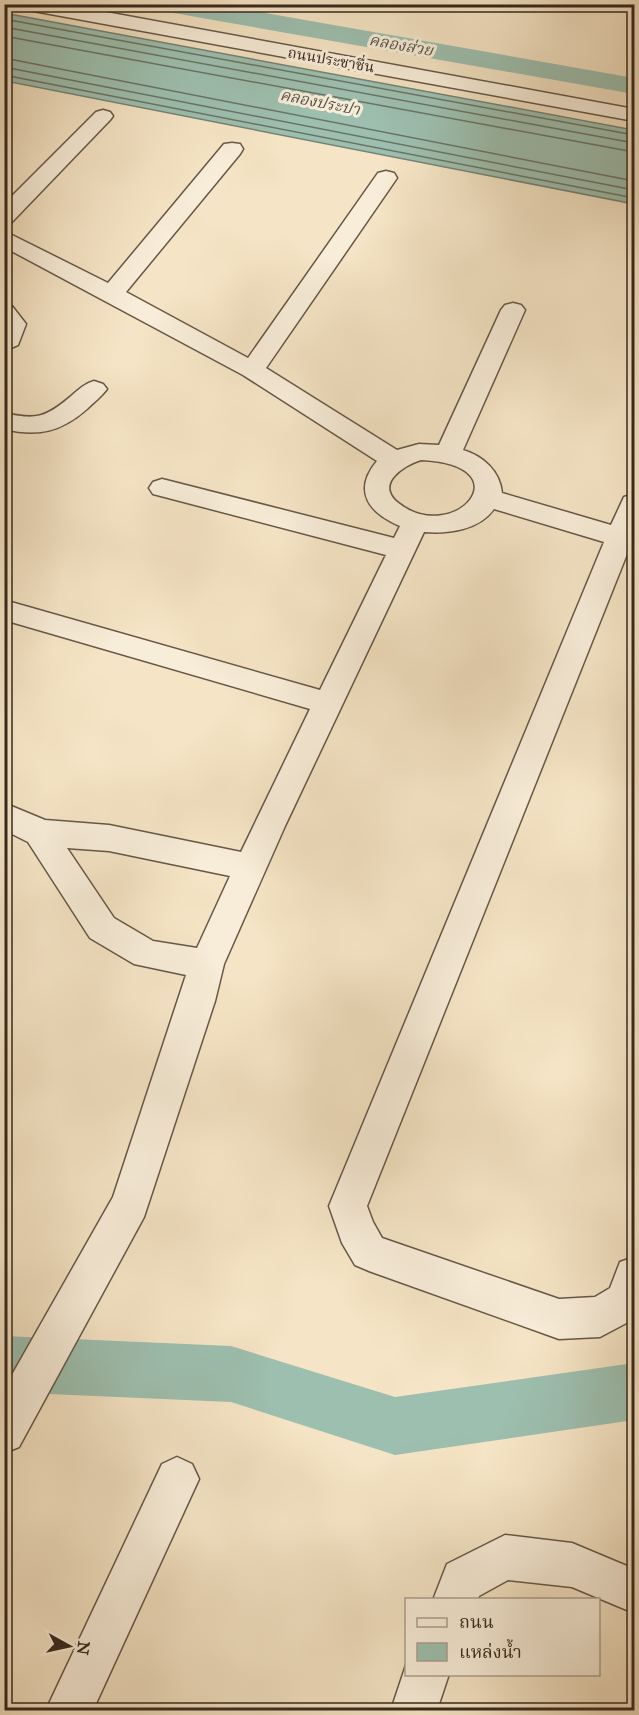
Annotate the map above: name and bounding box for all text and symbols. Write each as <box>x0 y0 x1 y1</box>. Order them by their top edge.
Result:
water label: คลองส่วย <box>368 30 436 60</box>
street label: ถนนประชาชื่น <box>286 42 376 77</box>
water label: คลองประปา <box>278 85 363 119</box>
legend <box>405 1598 600 1676</box>
text: ถนน <box>459 1611 494 1633</box>
north arrow <box>39 1616 99 1676</box>
text: แหล่งน้ำ <box>459 1638 522 1663</box>
text: N <box>73 1640 94 1656</box>

